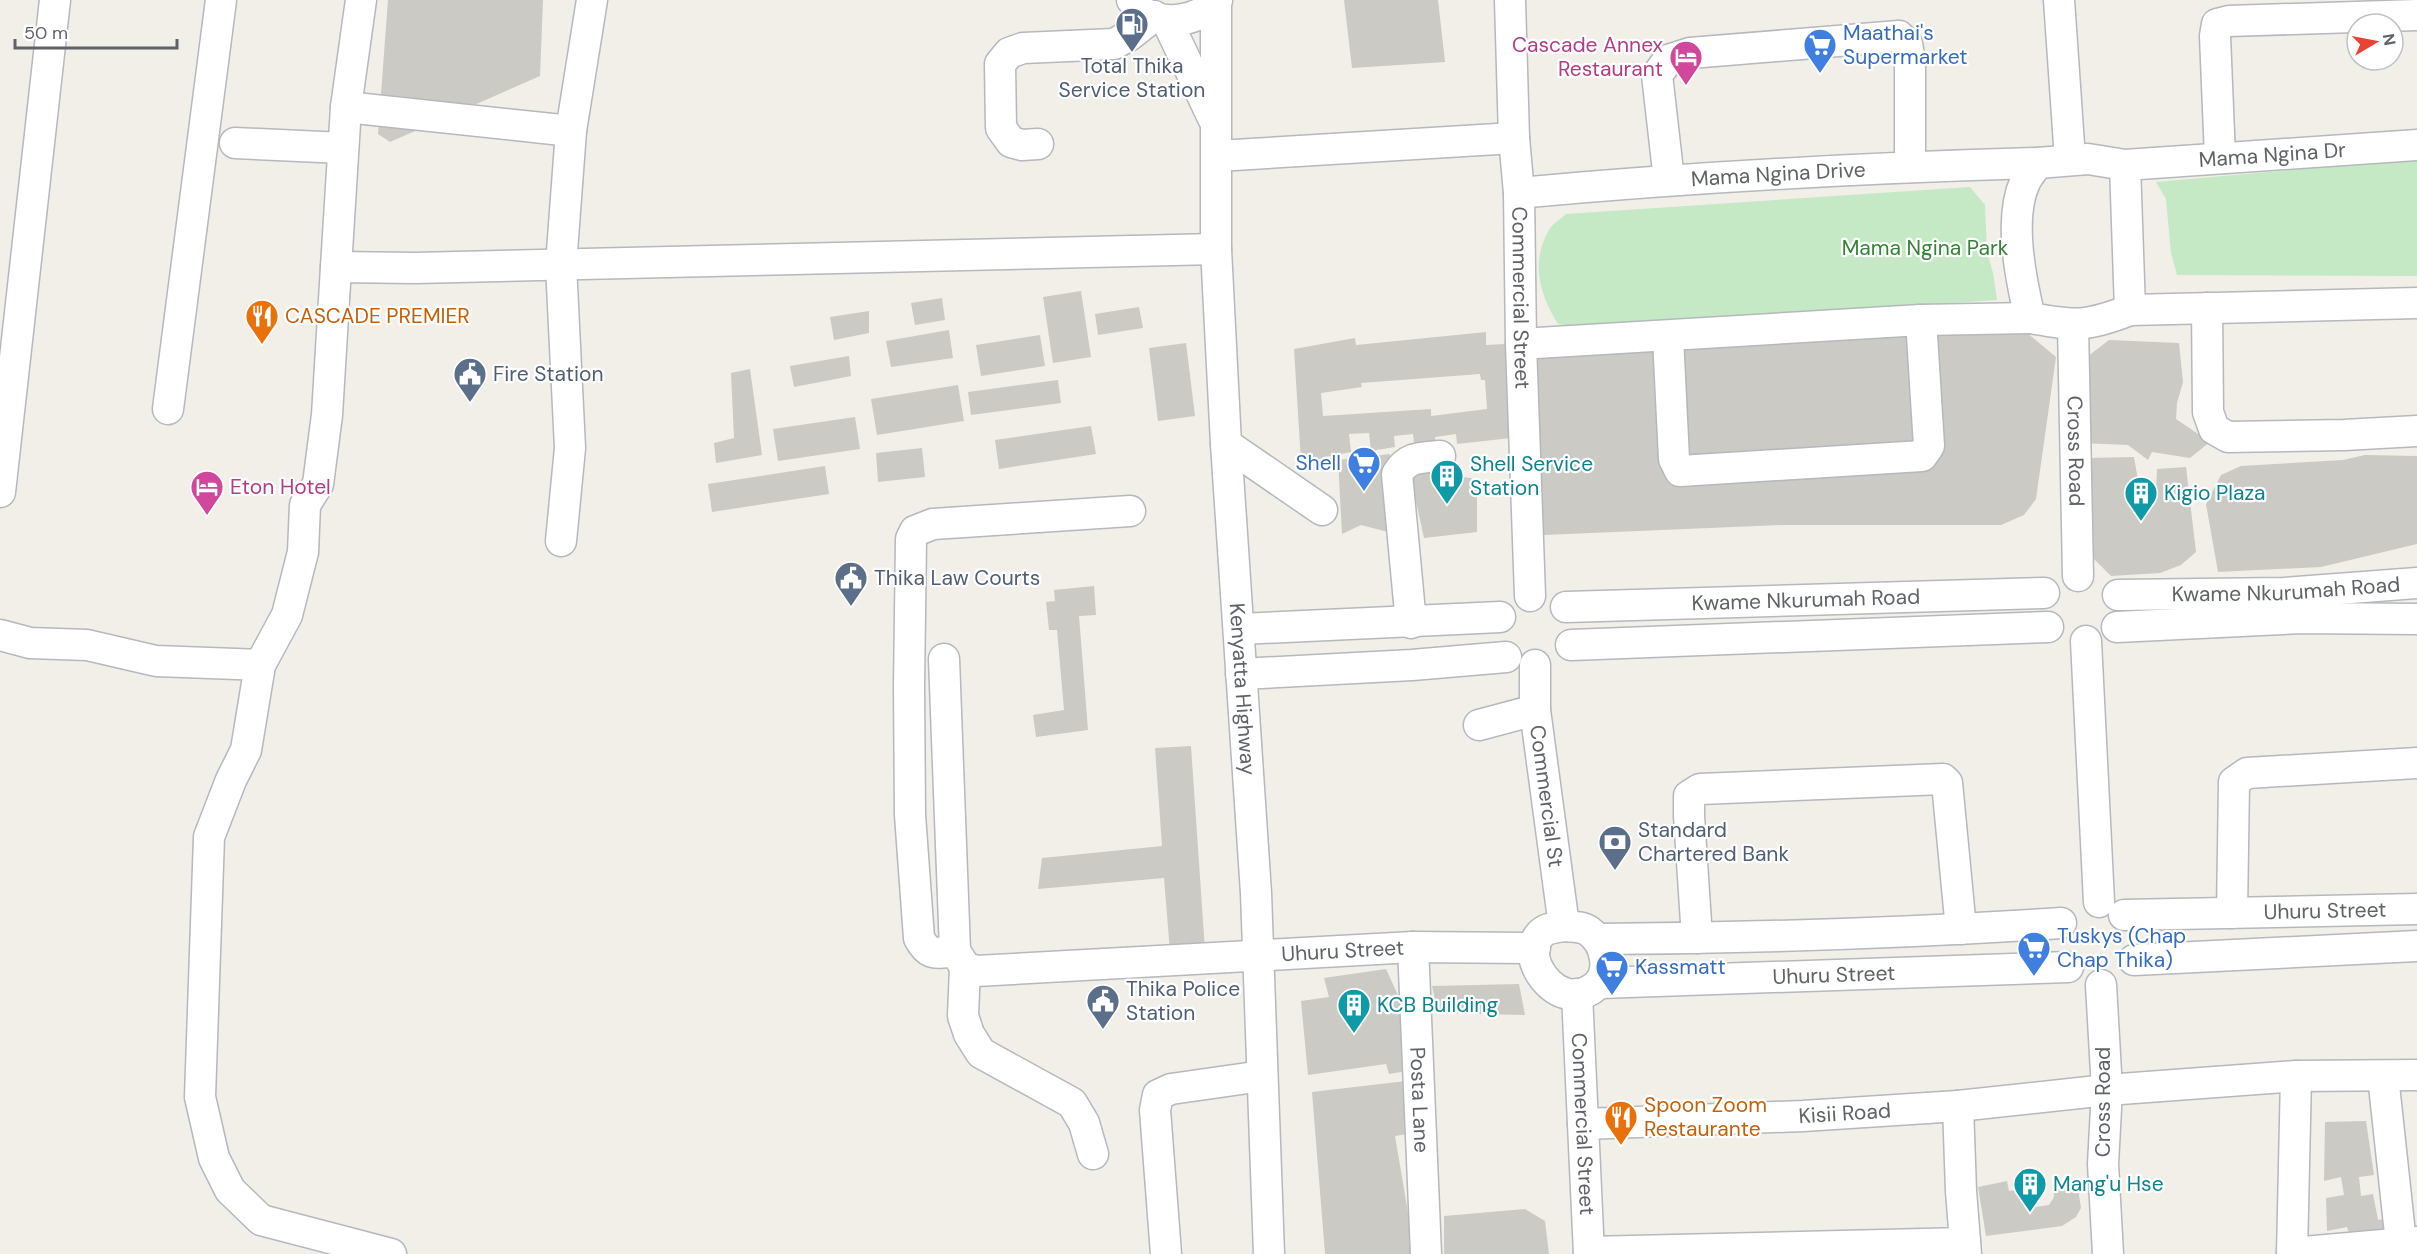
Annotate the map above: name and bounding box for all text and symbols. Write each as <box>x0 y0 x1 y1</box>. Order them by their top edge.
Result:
fuel station icon: Total Thika Service Station <box>1114 6 1150 53</box>
scale bar <box>15 12 177 50</box>
north arrow <box>2345 12 2405 72</box>
place label: Maathai's Supermarket <box>1843 19 1968 71</box>
text: 50 m <box>24 21 68 45</box>
supermarket icon: Maathai's Supermarket <box>1802 27 1838 74</box>
place label: Cascade Annex Restaurant <box>1512 31 1663 83</box>
text: N <box>2378 32 2401 47</box>
hotel icon: Cascade Annex Restaurant <box>1668 39 1704 86</box>
place label: Total Thika Service Station <box>1059 52 1205 104</box>
street label: Mama Ngina Dr <box>2198 136 2347 174</box>
street label: Mama Ngina Drive <box>1690 155 1866 193</box>
street label: Commercial Street <box>1505 206 1537 389</box>
park label: Mama Ngina Park <box>1842 234 2009 262</box>
restaurant icon: CASCADE PREMIER <box>244 298 280 345</box>
place label: CASCADE PREMIER <box>285 302 470 330</box>
public building icon: Fire Station <box>452 356 488 403</box>
place label: Fire Station <box>493 360 603 388</box>
street label: Cross Road <box>2060 395 2091 506</box>
supermarket icon: Shell <box>1346 445 1382 492</box>
place label: Shell <box>1295 449 1341 477</box>
place label: Shell Service Station <box>1470 450 1593 502</box>
building icon: Shell Service Station <box>1429 458 1465 505</box>
hotel icon: Eton Hotel <box>189 469 225 516</box>
place label: Eton Hotel <box>230 473 331 501</box>
building icon: Kigio Plaza <box>2123 475 2159 522</box>
place label: Kigio Plaza <box>2164 479 2265 507</box>
public building icon: Thika Law Courts <box>833 560 869 607</box>
place label: Thika Law Courts <box>874 564 1040 592</box>
street label: Kwame Nkurumah Road <box>2171 570 2401 608</box>
street label: Kwame Nkurumah Road <box>1691 583 1921 617</box>
street label: Kenyatta Highway <box>1223 602 1262 777</box>
street label: Commercial St <box>1523 723 1570 869</box>
place label: Standard Chartered Bank <box>1638 816 1789 868</box>
bank icon: Standard Chartered Bank <box>1597 824 1633 871</box>
street label: Uhuru Street <box>2263 896 2387 926</box>
place label: Tuskys (Chap Chap Thika) <box>2057 922 2186 974</box>
supermarket icon: Tuskys (Chap Chap Thika) <box>2016 930 2052 977</box>
street label: Uhuru Street <box>1281 934 1405 968</box>
supermarket icon: Kassmatt <box>1594 949 1630 996</box>
place label: Kassmatt <box>1635 953 1726 981</box>
street label: Uhuru Street <box>1772 959 1896 991</box>
place label: Thika Police Station <box>1126 975 1240 1027</box>
public building icon: Thika Police Station <box>1085 983 1121 1030</box>
building icon: KCB Building <box>1336 987 1372 1034</box>
place label: KCB Building <box>1377 991 1498 1019</box>
street label: Commercial Street <box>1565 1032 1601 1216</box>
street label: Posta Lane <box>1403 1046 1436 1153</box>
street label: Cross Road <box>2089 1047 2117 1157</box>
place label: Spoon Zoom Restaurante <box>1644 1091 1767 1143</box>
street label: Kisii Road <box>1798 1096 1892 1130</box>
restaurant icon: Spoon Zoom Restaurante <box>1603 1099 1639 1146</box>
building icon: Mang'u Hse <box>2012 1166 2048 1213</box>
place label: Mang'u Hse <box>2053 1170 2164 1198</box>

